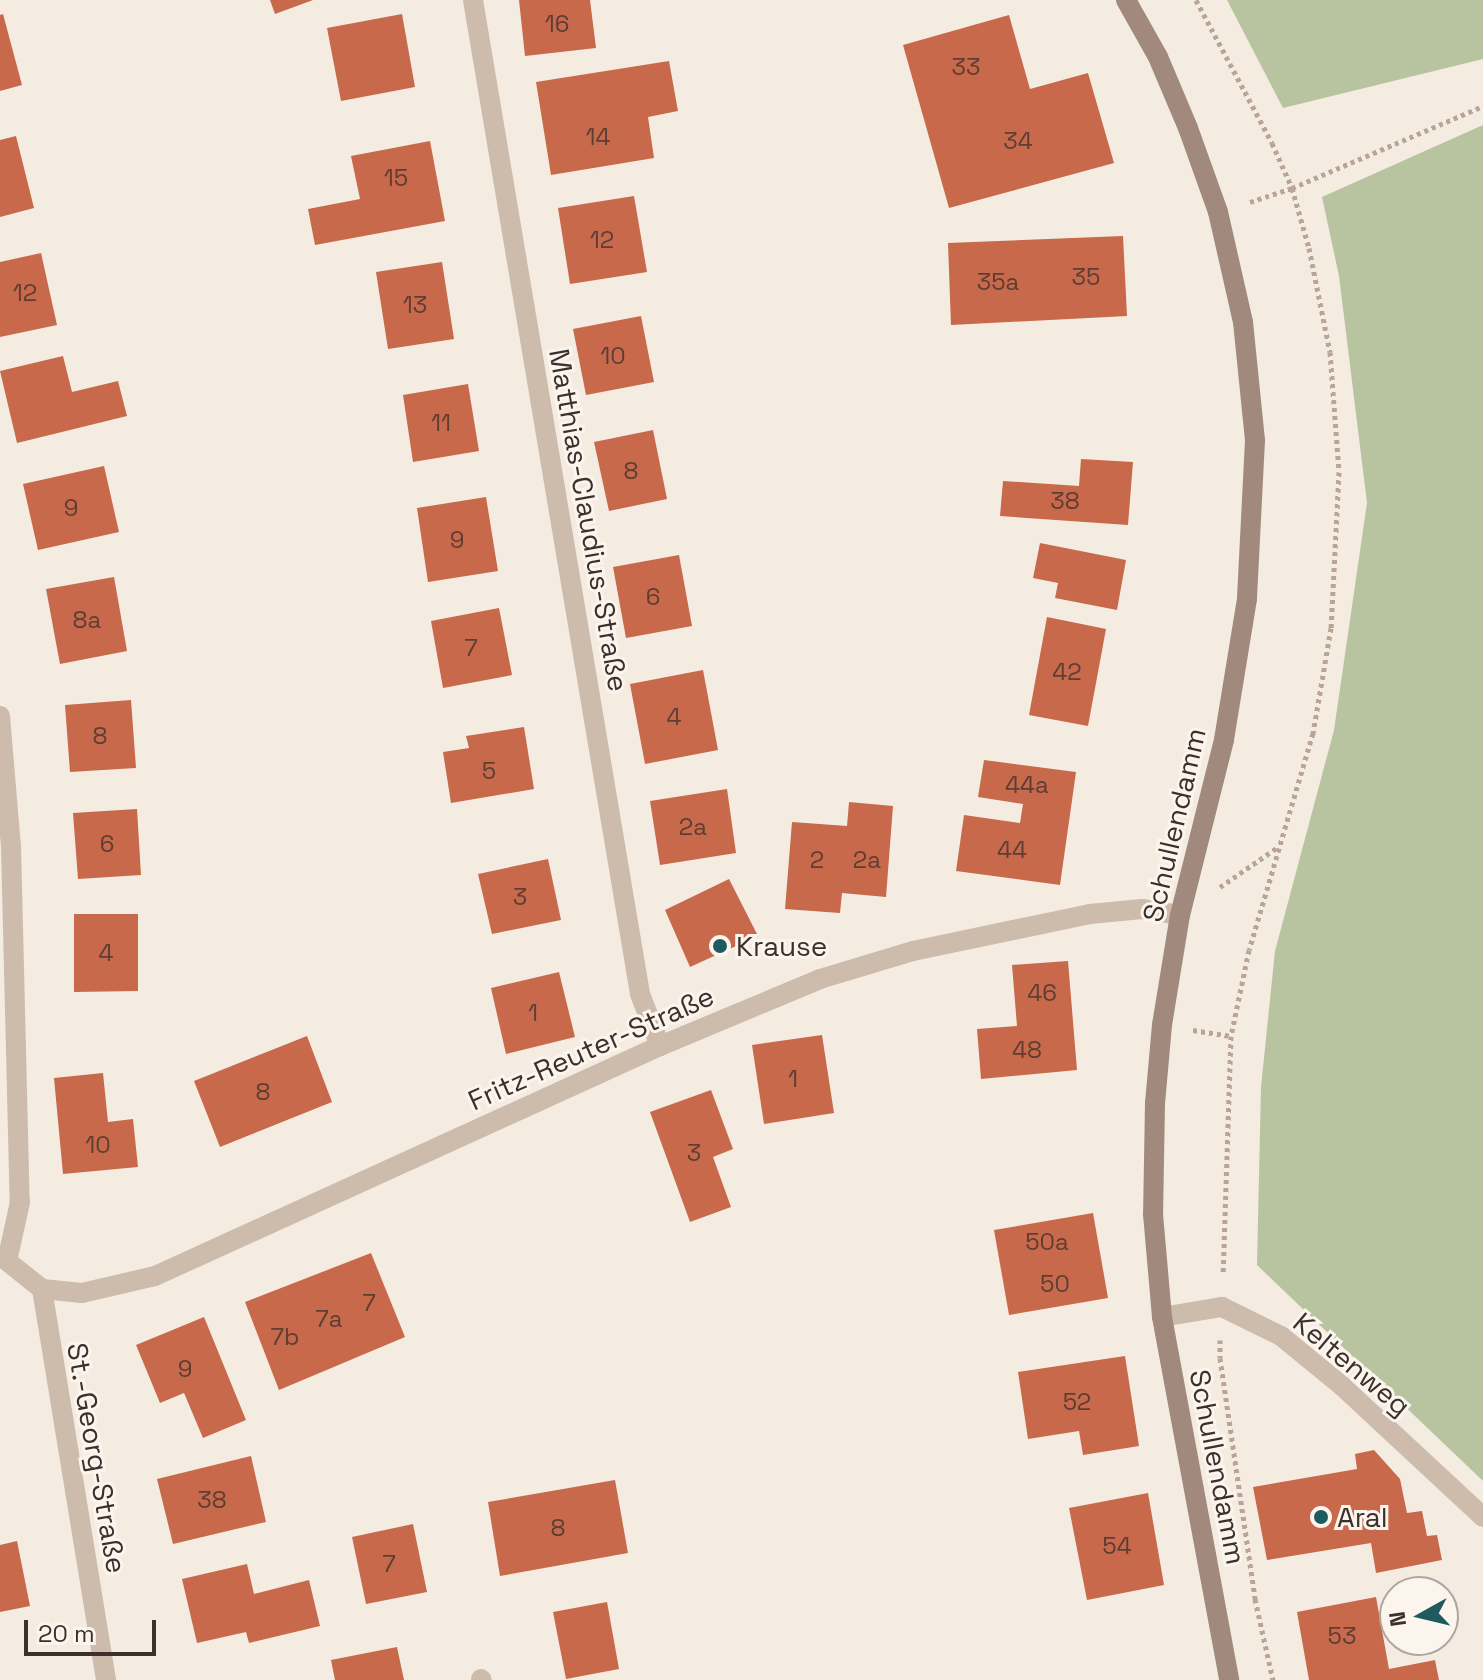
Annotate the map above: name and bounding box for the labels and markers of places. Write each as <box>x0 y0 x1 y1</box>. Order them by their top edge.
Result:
place label: Krause <box>736 929 827 963</box>
marker: Krause <box>711 937 729 955</box>
place label: Aral <box>1337 1500 1388 1534</box>
marker: Aral <box>1312 1508 1330 1526</box>

